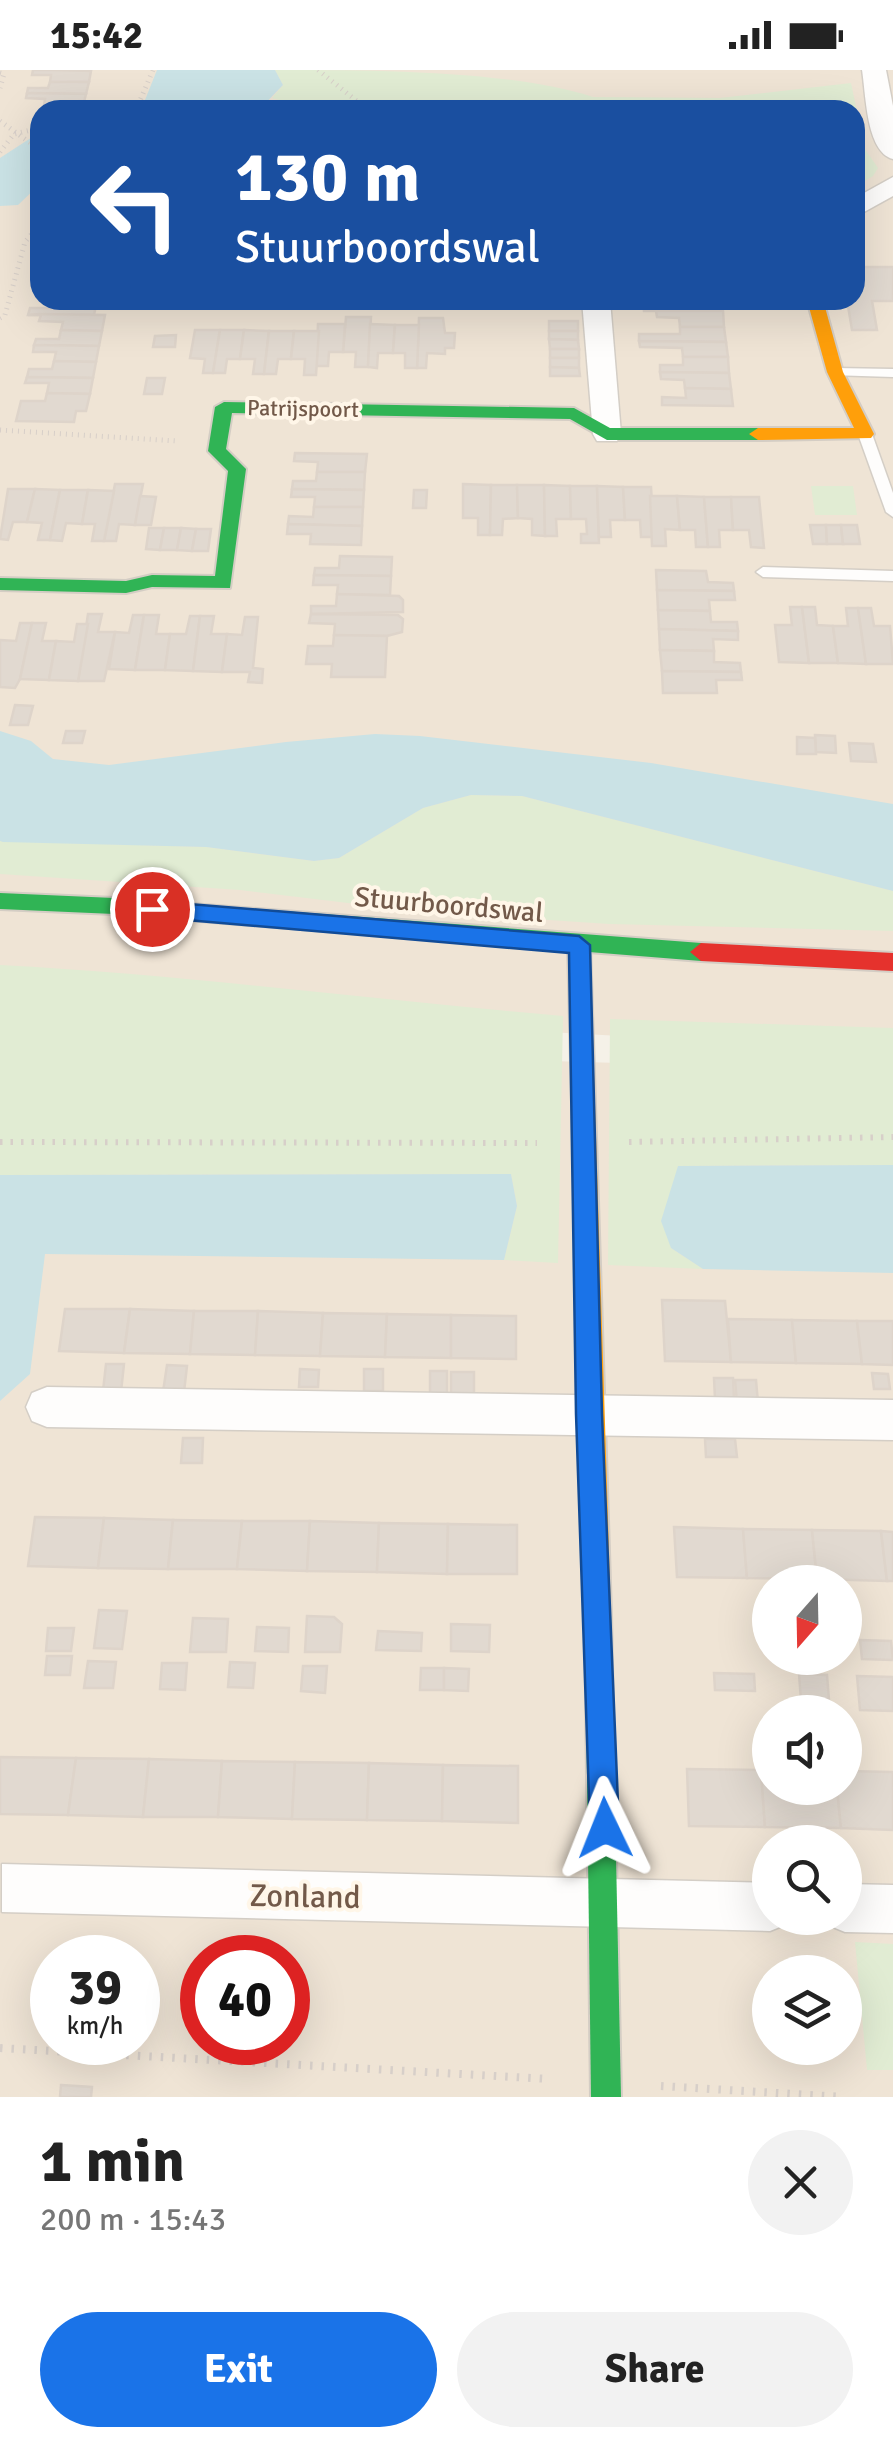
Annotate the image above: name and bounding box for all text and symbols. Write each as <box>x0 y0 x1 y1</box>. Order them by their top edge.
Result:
text: 15:42 <box>50 12 143 59</box>
text: 130 m <box>235 134 420 220</box>
icon: left <box>70 140 200 270</box>
text: Stuurboordswal <box>235 220 540 275</box>
street label: Patrijspoort <box>247 394 359 423</box>
pin <box>110 867 195 952</box>
street label: Stuurboordswal <box>353 880 545 930</box>
icon: arrive <box>125 882 180 937</box>
north arrow <box>752 1565 862 1675</box>
map controls <box>752 1565 862 2065</box>
button: sound <box>752 1695 862 1805</box>
position arrow <box>553 1776 657 1880</box>
button: search <box>752 1825 862 1935</box>
street label: Zonland <box>249 1876 361 1917</box>
speed limit sign: 40 <box>180 1935 310 2065</box>
button: layers <box>752 1955 862 2065</box>
text: 39 <box>68 1957 122 2019</box>
text: km/h <box>67 2010 123 2041</box>
text: 1 min <box>40 2125 185 2199</box>
button: close <box>748 2130 853 2235</box>
text: 200 m · 15:43 <box>40 2200 226 2239</box>
button: Exit <box>40 2312 437 2427</box>
button: Share <box>457 2312 853 2427</box>

